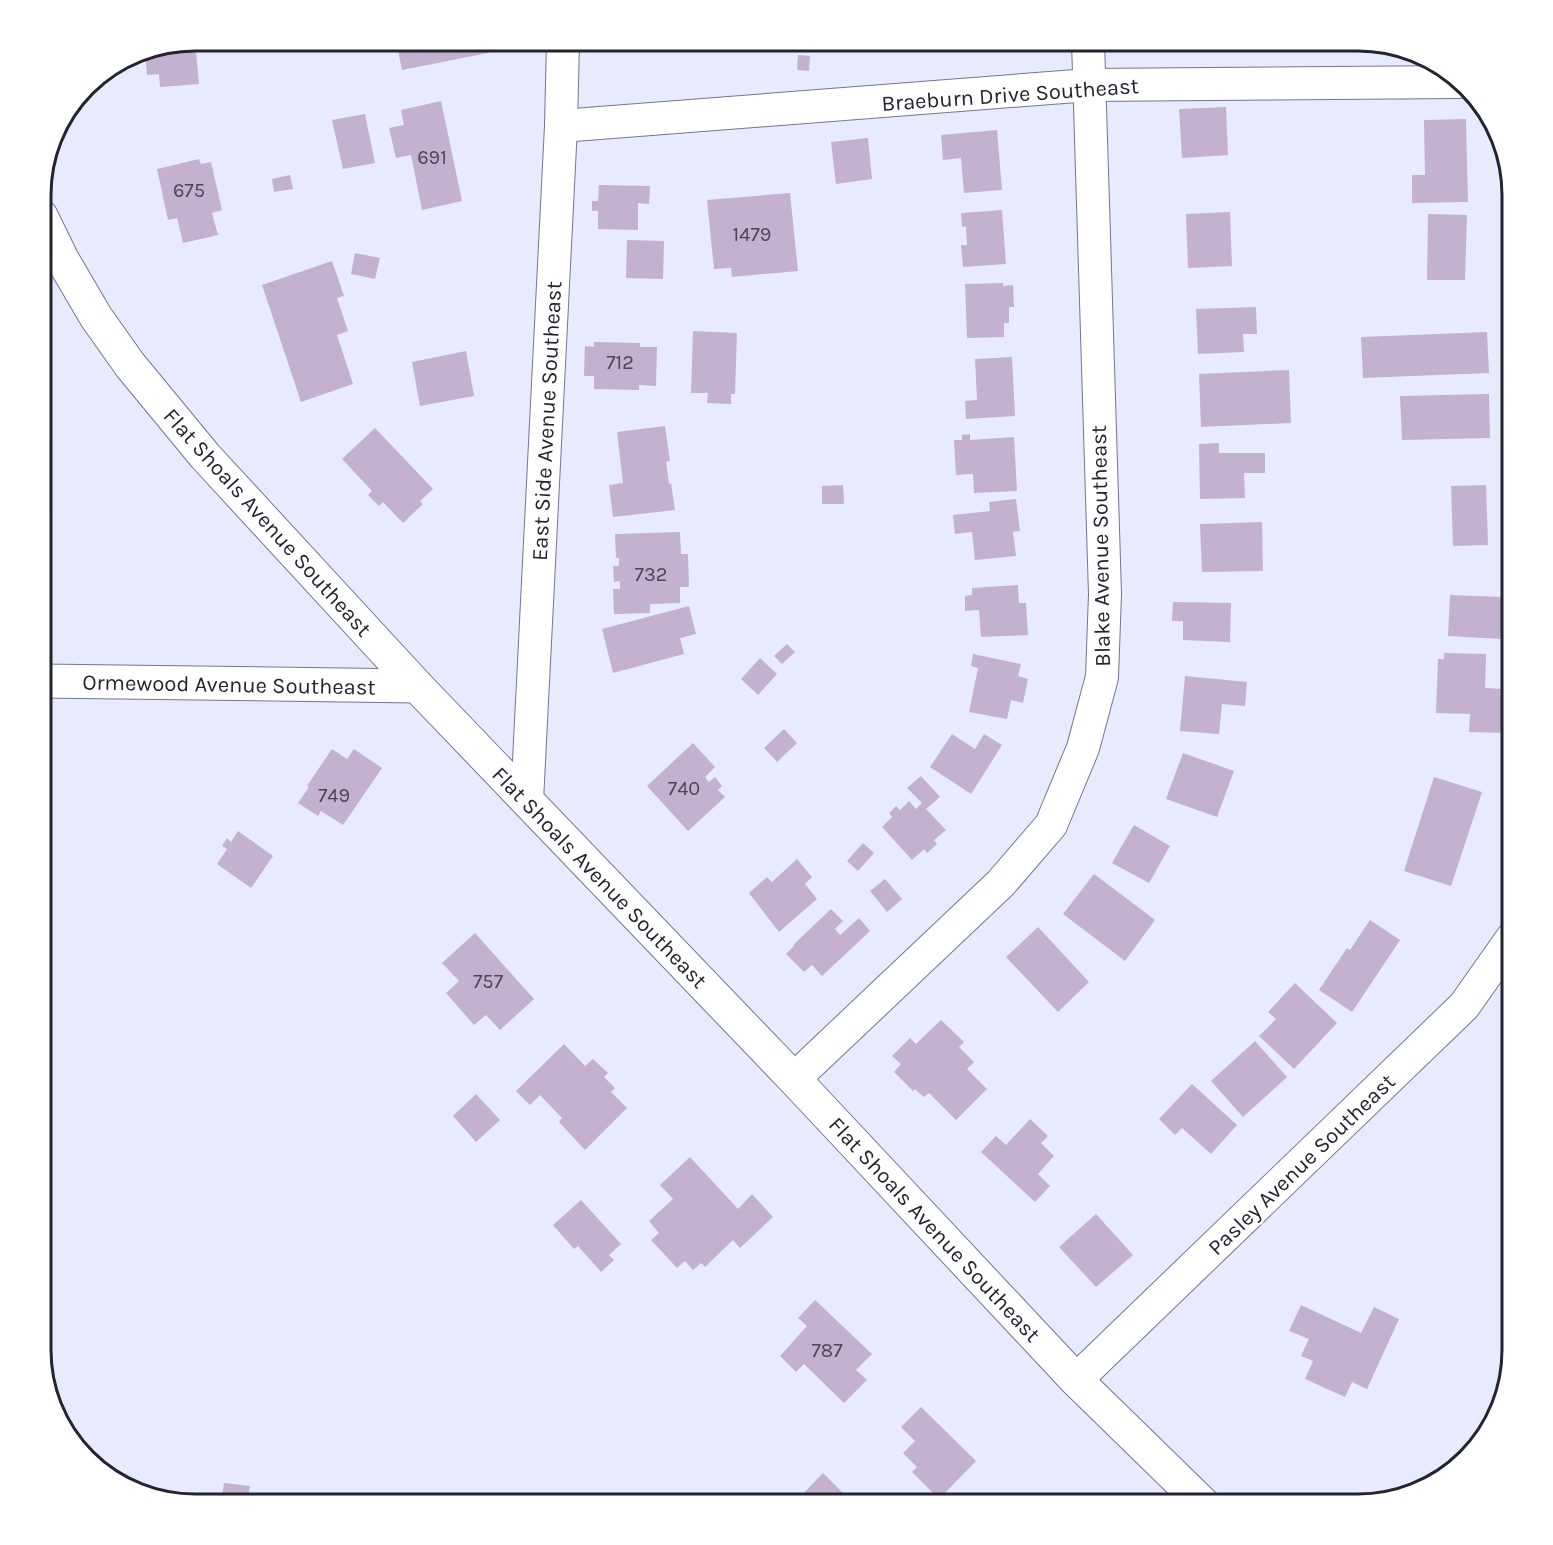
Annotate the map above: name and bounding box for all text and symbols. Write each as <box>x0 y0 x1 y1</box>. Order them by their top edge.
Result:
street label: Braeburn Drive Southeast <box>881 73 1140 117</box>
house number: 691 <box>417 146 447 169</box>
house number: 675 <box>173 179 205 202</box>
house number: 1479 <box>733 223 771 246</box>
street label: East Side Avenue Southeast <box>527 281 567 562</box>
house number: 712 <box>606 351 634 374</box>
street label: Flat Shoals Avenue Southeast <box>158 403 377 642</box>
street label: Blake Avenue Southeast <box>1086 425 1116 667</box>
house number: 732 <box>635 563 667 586</box>
street label: Ormewood Avenue Southeast <box>82 669 376 701</box>
street label: Flat Shoals Avenue Southeast <box>486 761 712 994</box>
house number: 740 <box>668 777 700 800</box>
house number: 749 <box>318 784 350 807</box>
house number: 757 <box>473 970 504 993</box>
street label: Pasley Avenue Southeast <box>1203 1069 1401 1261</box>
street label: Flat Shoals Avenue Southeast <box>823 1112 1045 1348</box>
house number: 787 <box>811 1339 843 1362</box>

